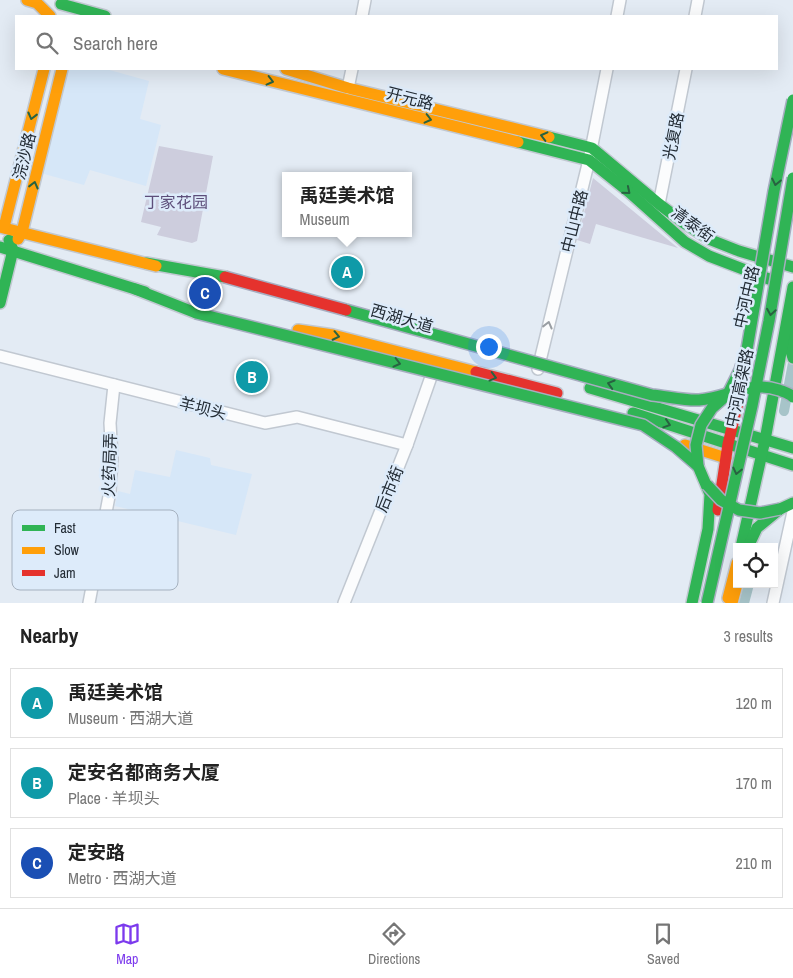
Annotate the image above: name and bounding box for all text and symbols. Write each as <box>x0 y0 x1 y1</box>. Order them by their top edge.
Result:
search box <box>15 15 778 70</box>
icon: search <box>33 29 61 57</box>
text: Search here <box>73 30 158 56</box>
one-way arrow <box>266 75 275 86</box>
street label: 开元路 <box>384 82 436 114</box>
street label: 光复路 <box>658 110 688 162</box>
one-way arrow <box>27 111 38 120</box>
one-way arrow <box>424 113 432 124</box>
street label: 浣沙路 <box>8 130 40 182</box>
one-way arrow <box>540 131 549 142</box>
popup <box>282 172 412 237</box>
one-way arrow <box>771 177 782 186</box>
one-way arrow <box>28 181 38 189</box>
text: 禹廷美术馆 <box>299 182 395 208</box>
one-way arrow <box>621 185 630 193</box>
street label: 中山中路 <box>556 187 592 255</box>
park label: 丁家花园 <box>144 191 208 213</box>
street label: 清泰街 <box>667 201 719 247</box>
text: Museum <box>299 208 350 230</box>
pin: A <box>331 253 363 291</box>
street label: 中河中路 <box>728 263 764 331</box>
pin: C <box>189 274 221 312</box>
street label: 西湖大道 <box>368 299 436 337</box>
one-way arrow <box>766 308 776 316</box>
one-way arrow <box>542 321 553 330</box>
one-way arrow <box>332 330 340 341</box>
your location <box>476 334 502 360</box>
street label: 中河高架路 <box>720 347 758 429</box>
one-way arrow <box>392 357 401 368</box>
pin: B <box>236 358 268 396</box>
one-way arrow <box>489 371 498 382</box>
one-way arrow <box>607 379 616 390</box>
street label: 羊坝头 <box>177 392 229 424</box>
one-way arrow <box>662 418 671 428</box>
street label: 火药局弄 <box>97 433 121 497</box>
street label: 后市街 <box>370 463 408 515</box>
one-way arrow <box>732 466 743 475</box>
legend <box>12 510 178 590</box>
text: Fast <box>54 519 76 537</box>
text: Slow <box>54 541 80 559</box>
map controls <box>733 543 778 588</box>
button: locate <box>733 543 778 588</box>
text: Jam <box>54 564 76 582</box>
text: Nearby <box>20 621 78 650</box>
text: 3 results <box>723 625 773 647</box>
text: 禹廷美术馆 <box>68 679 163 705</box>
text: A <box>32 692 42 714</box>
text: 120 m <box>736 692 772 714</box>
text: Museum · 西湖大道 <box>68 707 193 729</box>
text: 定安名都商务大厦 <box>68 759 220 785</box>
text: B <box>32 772 42 794</box>
text: 170 m <box>736 772 772 794</box>
text: Place · 羊坝头 <box>68 787 160 809</box>
text: 定安路 <box>68 839 125 865</box>
text: C <box>32 852 42 874</box>
text: 210 m <box>736 852 772 874</box>
text: Metro · 西湖大道 <box>68 867 176 889</box>
tab: Map <box>113 920 141 968</box>
tab: Directions <box>368 920 420 968</box>
tab: Saved <box>647 920 680 968</box>

